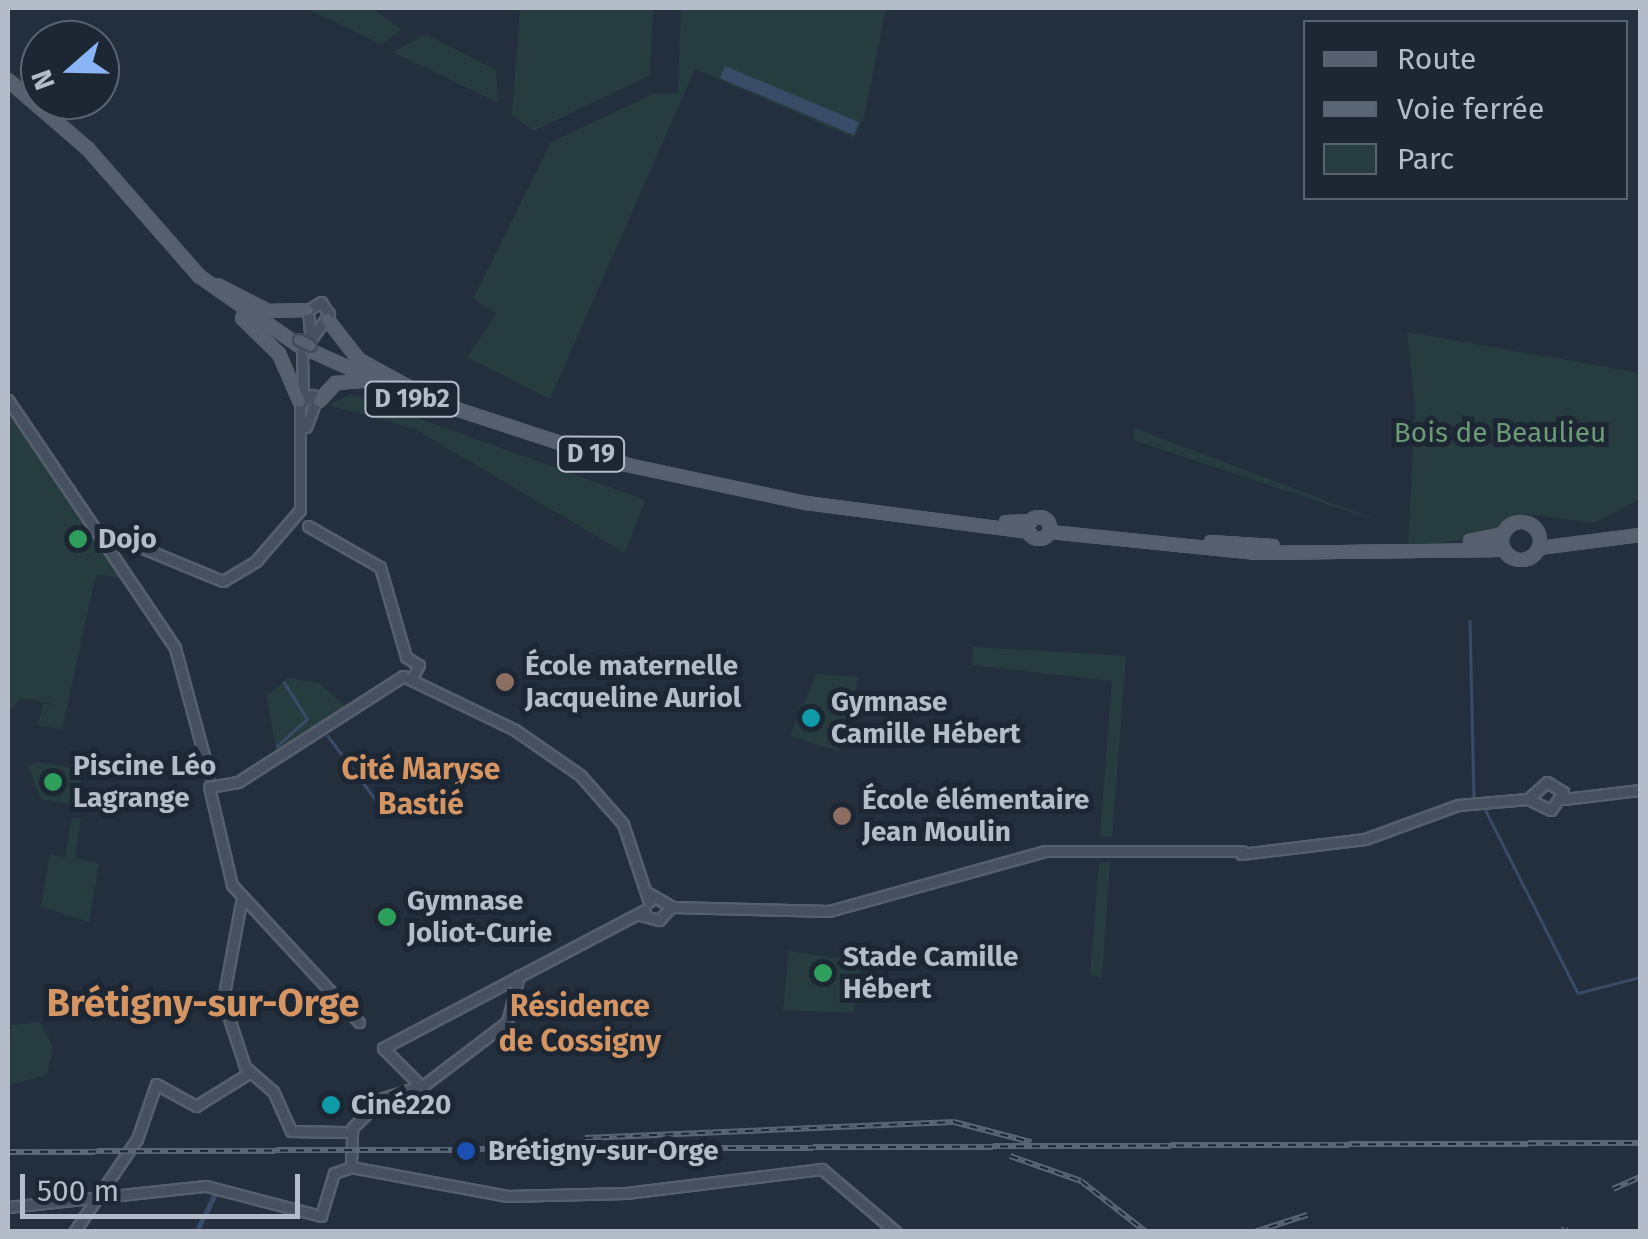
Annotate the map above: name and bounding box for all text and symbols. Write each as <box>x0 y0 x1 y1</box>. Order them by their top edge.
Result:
north arrow <box>20 20 120 120</box>
legend <box>1303 20 1628 200</box>
text: Route <box>1397 41 1476 77</box>
text: N <box>25 65 62 94</box>
text: Voie ferrée <box>1397 91 1544 127</box>
text: Parc <box>1397 141 1454 177</box>
road number: D 19b2 <box>362 379 462 419</box>
park label: Bois de Beaulieu <box>1394 416 1606 450</box>
road number: D 19 <box>556 434 626 474</box>
place label: Dojo <box>98 522 157 556</box>
marker: Dojo <box>67 528 89 550</box>
place label: École maternelle Jacqueline Auriol <box>525 649 741 715</box>
marker: École maternelle Jacqueline Auriol <box>494 671 516 693</box>
place label: Gymnase Camille Hébert <box>831 685 1021 751</box>
marker: Gymnase Camille Hébert <box>800 707 822 729</box>
place label: Piscine Léo Lagrange <box>73 749 216 815</box>
district label: Cité Maryse Bastié <box>342 751 500 822</box>
marker: Piscine Léo Lagrange <box>42 771 64 793</box>
place label: École élémentaire Jean Moulin <box>862 783 1090 849</box>
marker: École élémentaire Jean Moulin <box>831 805 853 827</box>
place label: Gymnase Joliot-Curie <box>407 884 552 950</box>
marker: Gymnase Joliot-Curie <box>376 906 398 928</box>
place label: Stade Camille Hébert <box>843 940 1018 1006</box>
marker: Stade Camille Hébert <box>812 962 834 984</box>
district label: Brétigny-sur-Orge <box>46 981 360 1027</box>
district label: Résidence de Cossigny <box>499 988 661 1058</box>
place label: Ciné220 <box>351 1088 451 1122</box>
marker: Ciné220 <box>320 1094 342 1116</box>
place label: Brétigny-sur-Orge <box>488 1134 719 1168</box>
marker: Brétigny-sur-Orge <box>453 1138 479 1164</box>
scale bar <box>25 1154 305 1216</box>
text: 500 m <box>37 1173 119 1209</box>

